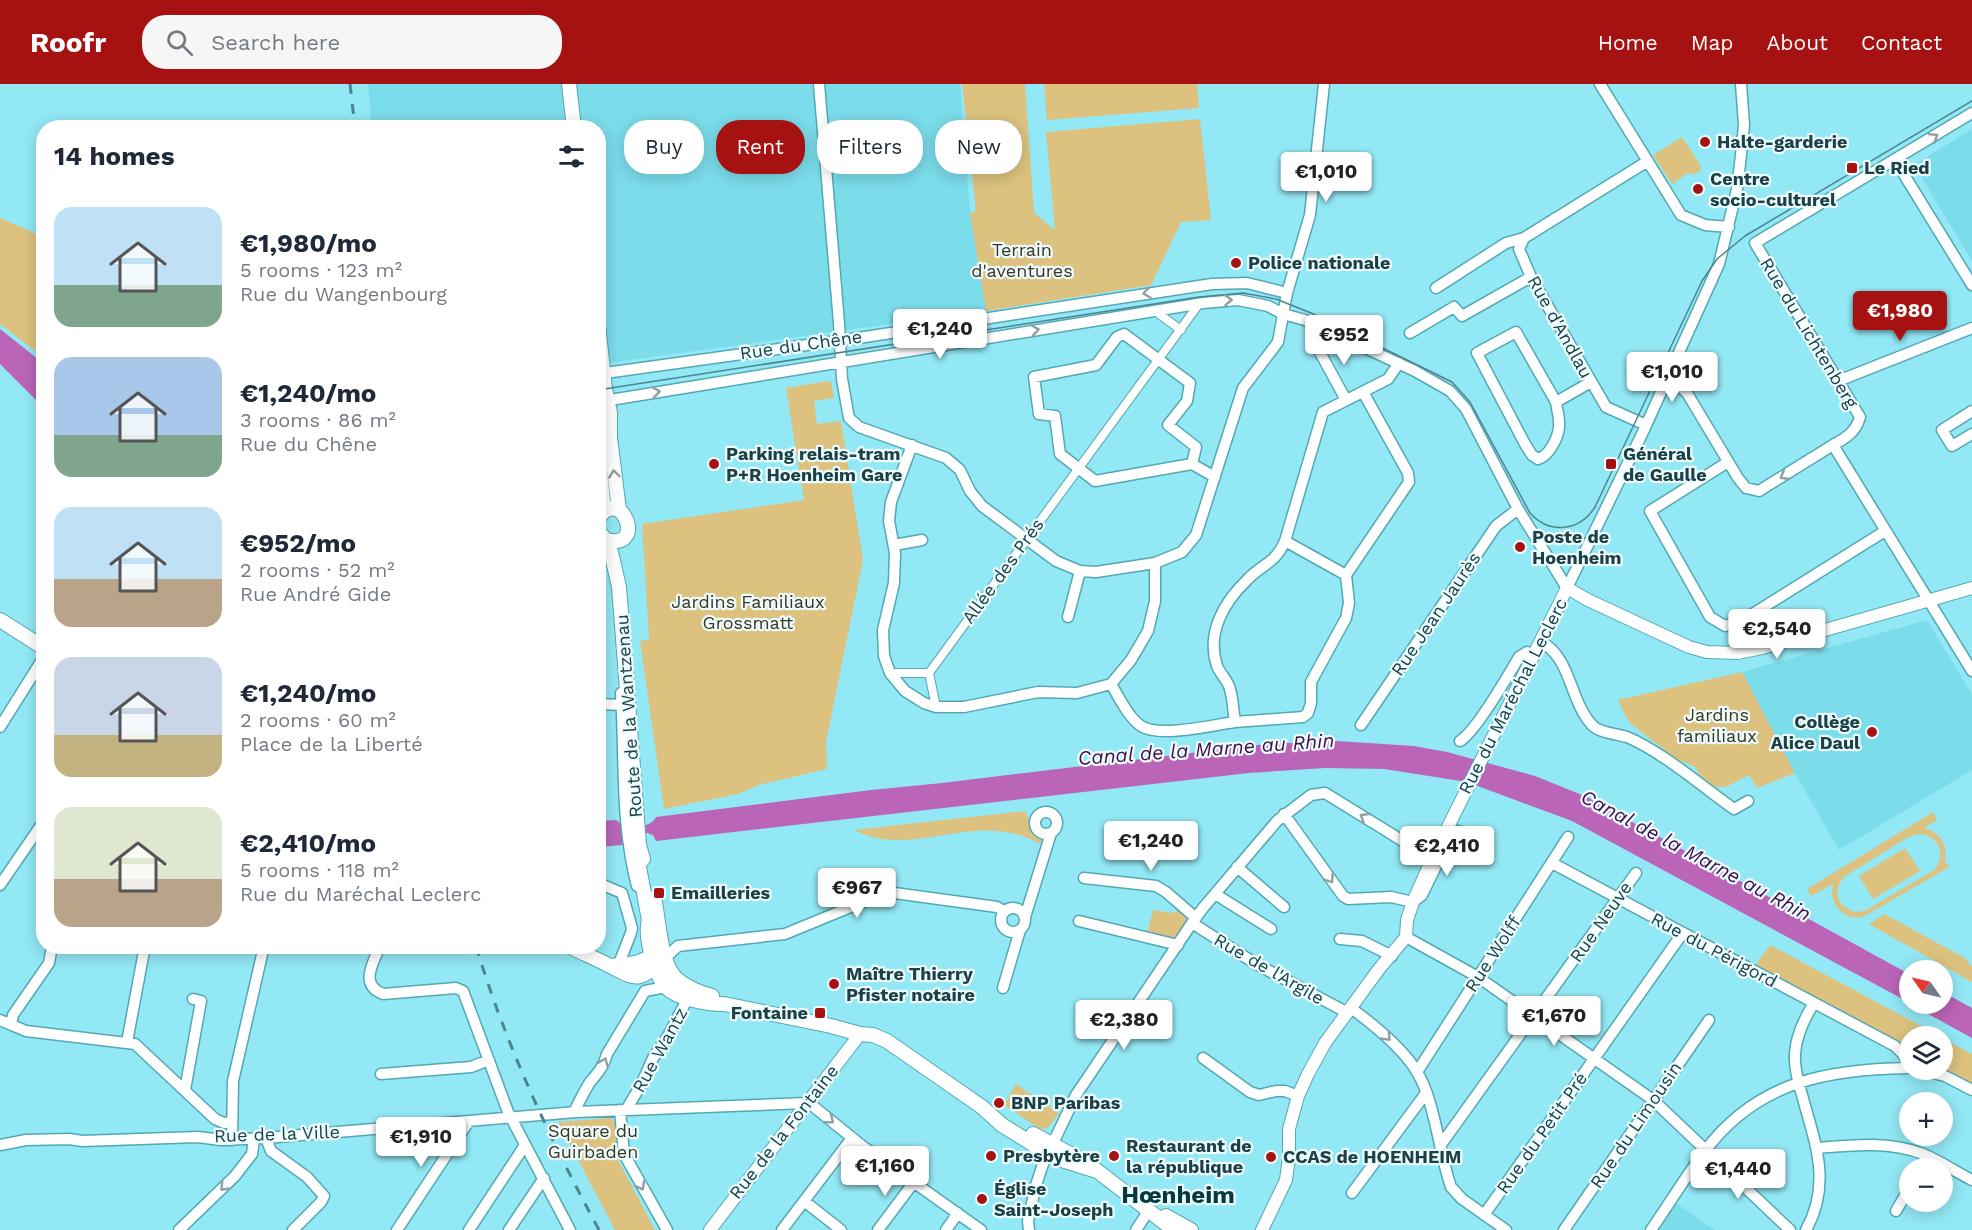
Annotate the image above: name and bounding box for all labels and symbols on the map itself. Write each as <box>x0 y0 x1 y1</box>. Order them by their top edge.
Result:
place label: Halte-garderie <box>1717 131 1847 152</box>
one-way arrow <box>1927 133 1938 144</box>
marker: Halte-garderie <box>1698 135 1712 149</box>
pin: €1,010 <box>1277 152 1375 203</box>
place label: Le Ried <box>1864 157 1930 178</box>
marker: Le Ried <box>1845 161 1859 175</box>
place label: Centre socio-culturel <box>1710 168 1836 210</box>
marker: Centre socio-culturel <box>1691 182 1705 196</box>
park label: Terrain d'aventures <box>971 239 1073 281</box>
place label: Police nationale <box>1248 252 1390 273</box>
street label: Rue du Lichtenberg <box>1756 254 1863 412</box>
marker: Police nationale <box>1229 256 1243 270</box>
street label: Rue d'Andlau <box>1524 272 1597 382</box>
one-way arrow <box>1142 287 1151 299</box>
pin: €1,980 <box>1851 291 1949 342</box>
one-way arrow <box>1223 294 1232 307</box>
pin: €1,240 <box>891 309 989 360</box>
pin: €952 <box>1308 315 1380 366</box>
one-way arrow <box>1030 325 1040 337</box>
street label: Rue du Chêne <box>738 326 863 363</box>
pin: €1,010 <box>1623 352 1721 403</box>
one-way arrow <box>652 387 661 399</box>
place label: Parking relais-tram P+R Hoenheim Gare <box>726 443 903 485</box>
place label: Général de Gaulle <box>1623 443 1707 485</box>
marker: Parking relais-tram P+R Hoenheim Gare <box>707 457 721 471</box>
marker: Général de Gaulle <box>1604 457 1618 471</box>
one-way arrow <box>1780 469 1790 481</box>
one-way arrow <box>608 470 621 479</box>
street label: Allée des Prés <box>957 514 1048 627</box>
place label: Poste de Hoenheim <box>1532 526 1621 568</box>
marker: Poste de Hoenheim <box>1513 540 1527 554</box>
street label: Rue Jean Jaurès <box>1386 548 1485 680</box>
park label: Jardins Familiaux Grossmatt <box>671 591 825 633</box>
street label: Rue du Maréchal Leclerc <box>1454 594 1571 797</box>
pin: €2,540 <box>1728 609 1826 660</box>
street label: Route de la Wantzenau <box>611 614 646 819</box>
park label: Jardins familiaux <box>1677 704 1757 746</box>
place label: Collège Alice Daul <box>1771 711 1860 753</box>
marker: Collège Alice Daul <box>1865 725 1879 739</box>
water label: Canal de la Marne au Rhin <box>1077 728 1335 770</box>
water label: Canal de la Marne au Rhin <box>1577 784 1815 926</box>
one-way arrow <box>1360 813 1370 825</box>
pin: €1,240 <box>1102 821 1200 872</box>
pin: €2,410 <box>1398 826 1496 877</box>
pin: €967 <box>821 868 893 919</box>
one-way arrow <box>1323 872 1334 883</box>
street label: Rue Neuve <box>1565 877 1636 966</box>
place label: Emailleries <box>671 882 771 903</box>
marker: Emailleries <box>652 886 666 900</box>
street label: Rue du Périgord <box>1647 907 1781 992</box>
street label: Rue Wolff <box>1460 912 1525 996</box>
street label: Rue de l'Argile <box>1210 929 1328 1009</box>
north arrow <box>1899 960 1953 1014</box>
place label: Maître Thierry Pfister notaire <box>846 963 975 1005</box>
marker: Maître Thierry Pfister notaire <box>827 977 841 991</box>
pin: €1,670 <box>1505 996 1603 1047</box>
pin: €2,380 <box>1075 1000 1173 1051</box>
place label: Fontaine <box>731 1002 808 1023</box>
street label: Rue Wantz <box>628 1004 692 1096</box>
marker: Fontaine <box>813 1006 827 1020</box>
one-way arrow <box>1380 1031 1391 1041</box>
one-way arrow <box>597 1057 609 1068</box>
street label: Rue du Limousin <box>1586 1058 1686 1192</box>
street label: Rue de la Fontaine <box>725 1060 843 1203</box>
street label: Rue du Petit Pré <box>1492 1068 1591 1197</box>
place label: BNP Paribas <box>1011 1092 1121 1113</box>
marker: BNP Paribas <box>992 1096 1006 1110</box>
one-way arrow <box>823 1112 834 1123</box>
pin: €1,910 <box>372 1117 470 1168</box>
park label: Square du Guirbaden <box>548 1120 638 1162</box>
street label: Rue de la Ville <box>214 1121 340 1146</box>
place label: Restaurant de la république <box>1126 1135 1252 1177</box>
place label: Presbytère <box>1003 1145 1100 1166</box>
pin: €1,160 <box>836 1146 934 1197</box>
place label: CCAS de HOENHEIM <box>1283 1146 1461 1167</box>
marker: Presbytère <box>984 1149 998 1163</box>
marker: Restaurant de la république <box>1107 1149 1121 1163</box>
pin: €1,440 <box>1689 1149 1787 1200</box>
marker: CCAS de HOENHEIM <box>1264 1150 1278 1164</box>
place label: Église Saint-Joseph <box>994 1178 1114 1220</box>
one-way arrow <box>634 1179 645 1190</box>
one-way arrow <box>220 1180 231 1190</box>
district label: Hœnheim <box>1121 1181 1235 1209</box>
marker: Église Saint-Joseph <box>975 1192 989 1206</box>

